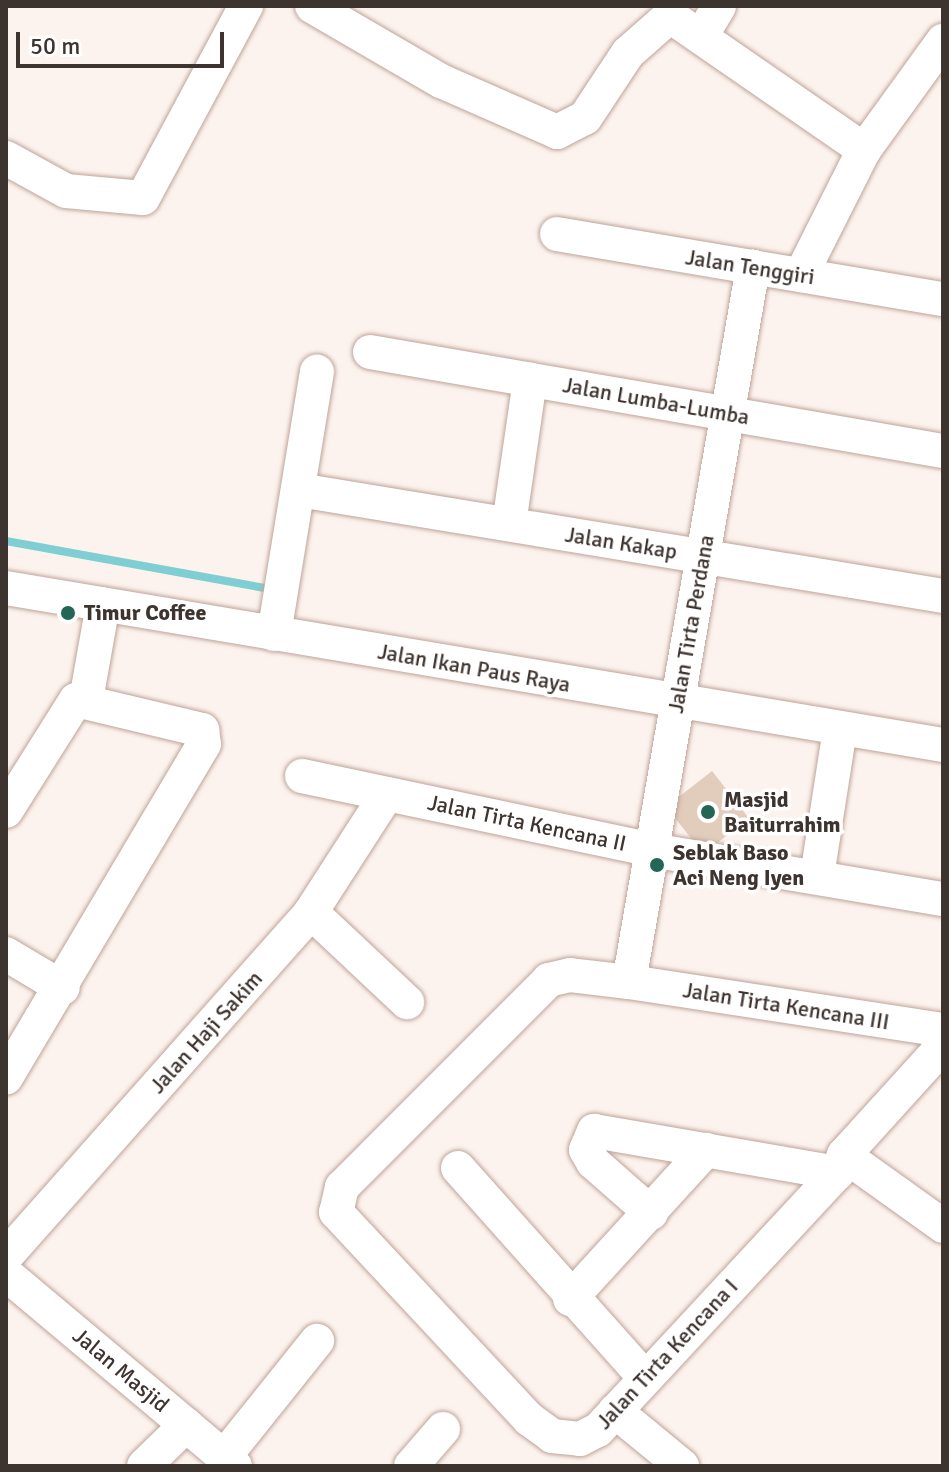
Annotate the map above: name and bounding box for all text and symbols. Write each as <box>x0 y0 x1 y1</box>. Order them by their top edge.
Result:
scale bar <box>20 16 228 66</box>
text: 50 m <box>30 31 80 61</box>
street label: Jalan Tenggiri <box>683 244 817 290</box>
street label: Jalan Lumba-Lumba <box>561 372 751 430</box>
street label: Jalan Kakap <box>563 521 679 565</box>
street label: Jalan Tirta Perdana <box>662 533 720 715</box>
place label: Timur Coffee <box>84 600 206 626</box>
marker: Timur Coffee <box>59 604 77 622</box>
street label: Jalan Ikan Paus Raya <box>376 638 572 698</box>
place label: Masjid Baiturrahim <box>724 786 841 838</box>
street label: Jalan Tirta Kencana II <box>425 789 629 857</box>
marker: Masjid Baiturrahim <box>699 803 717 821</box>
place label: Seblak Baso Aci Neng Iyen <box>673 839 804 890</box>
marker: Seblak Baso Aci Neng Iyen <box>648 856 666 874</box>
street label: Jalan Haji Sakim <box>144 965 268 1099</box>
street label: Jalan Tirta Kencana III <box>681 977 891 1035</box>
street label: Jalan Tirta Kencana I <box>591 1273 743 1435</box>
street label: Jalan Masjid <box>68 1322 174 1418</box>

